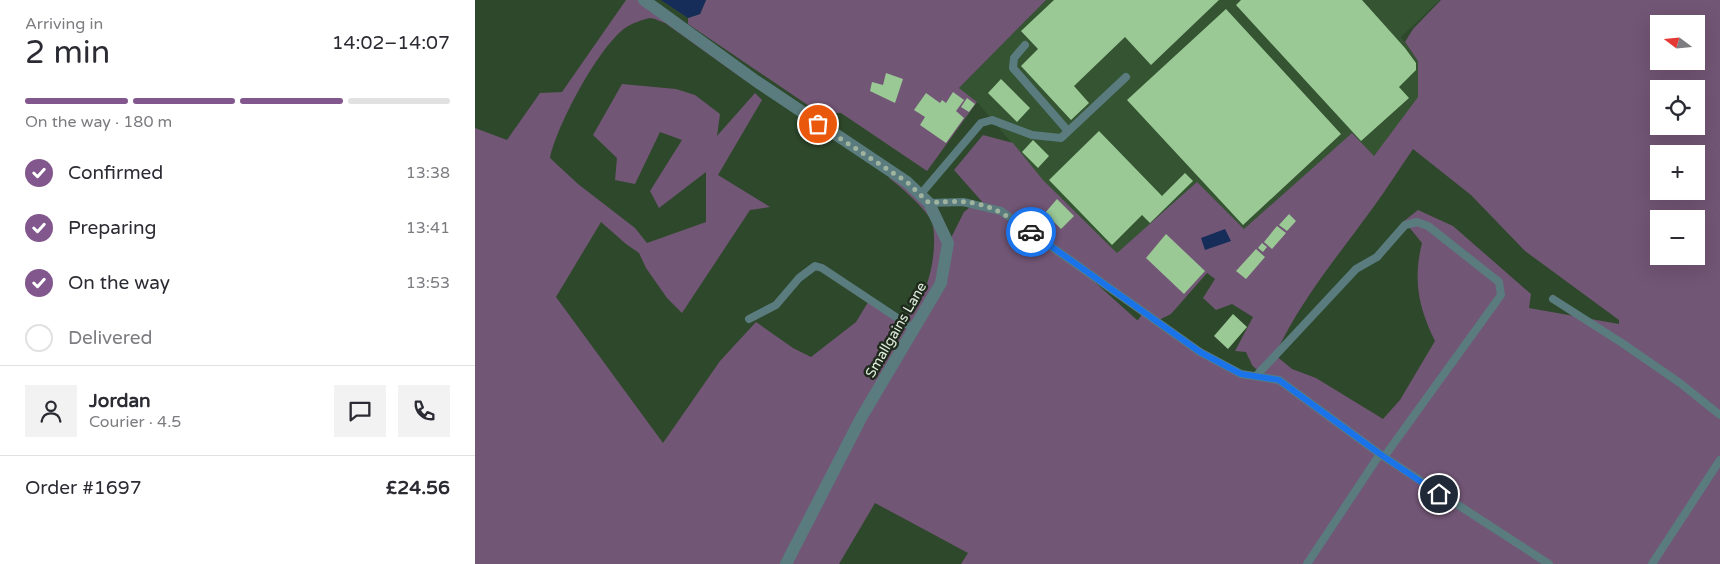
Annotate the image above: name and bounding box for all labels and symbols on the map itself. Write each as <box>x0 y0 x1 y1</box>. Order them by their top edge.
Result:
north arrow <box>1650 15 1705 70</box>
pin <box>797 103 839 145</box>
courier <box>1006 207 1056 257</box>
street label: Smallgains Lane <box>862 279 930 381</box>
pin <box>1418 473 1460 515</box>

